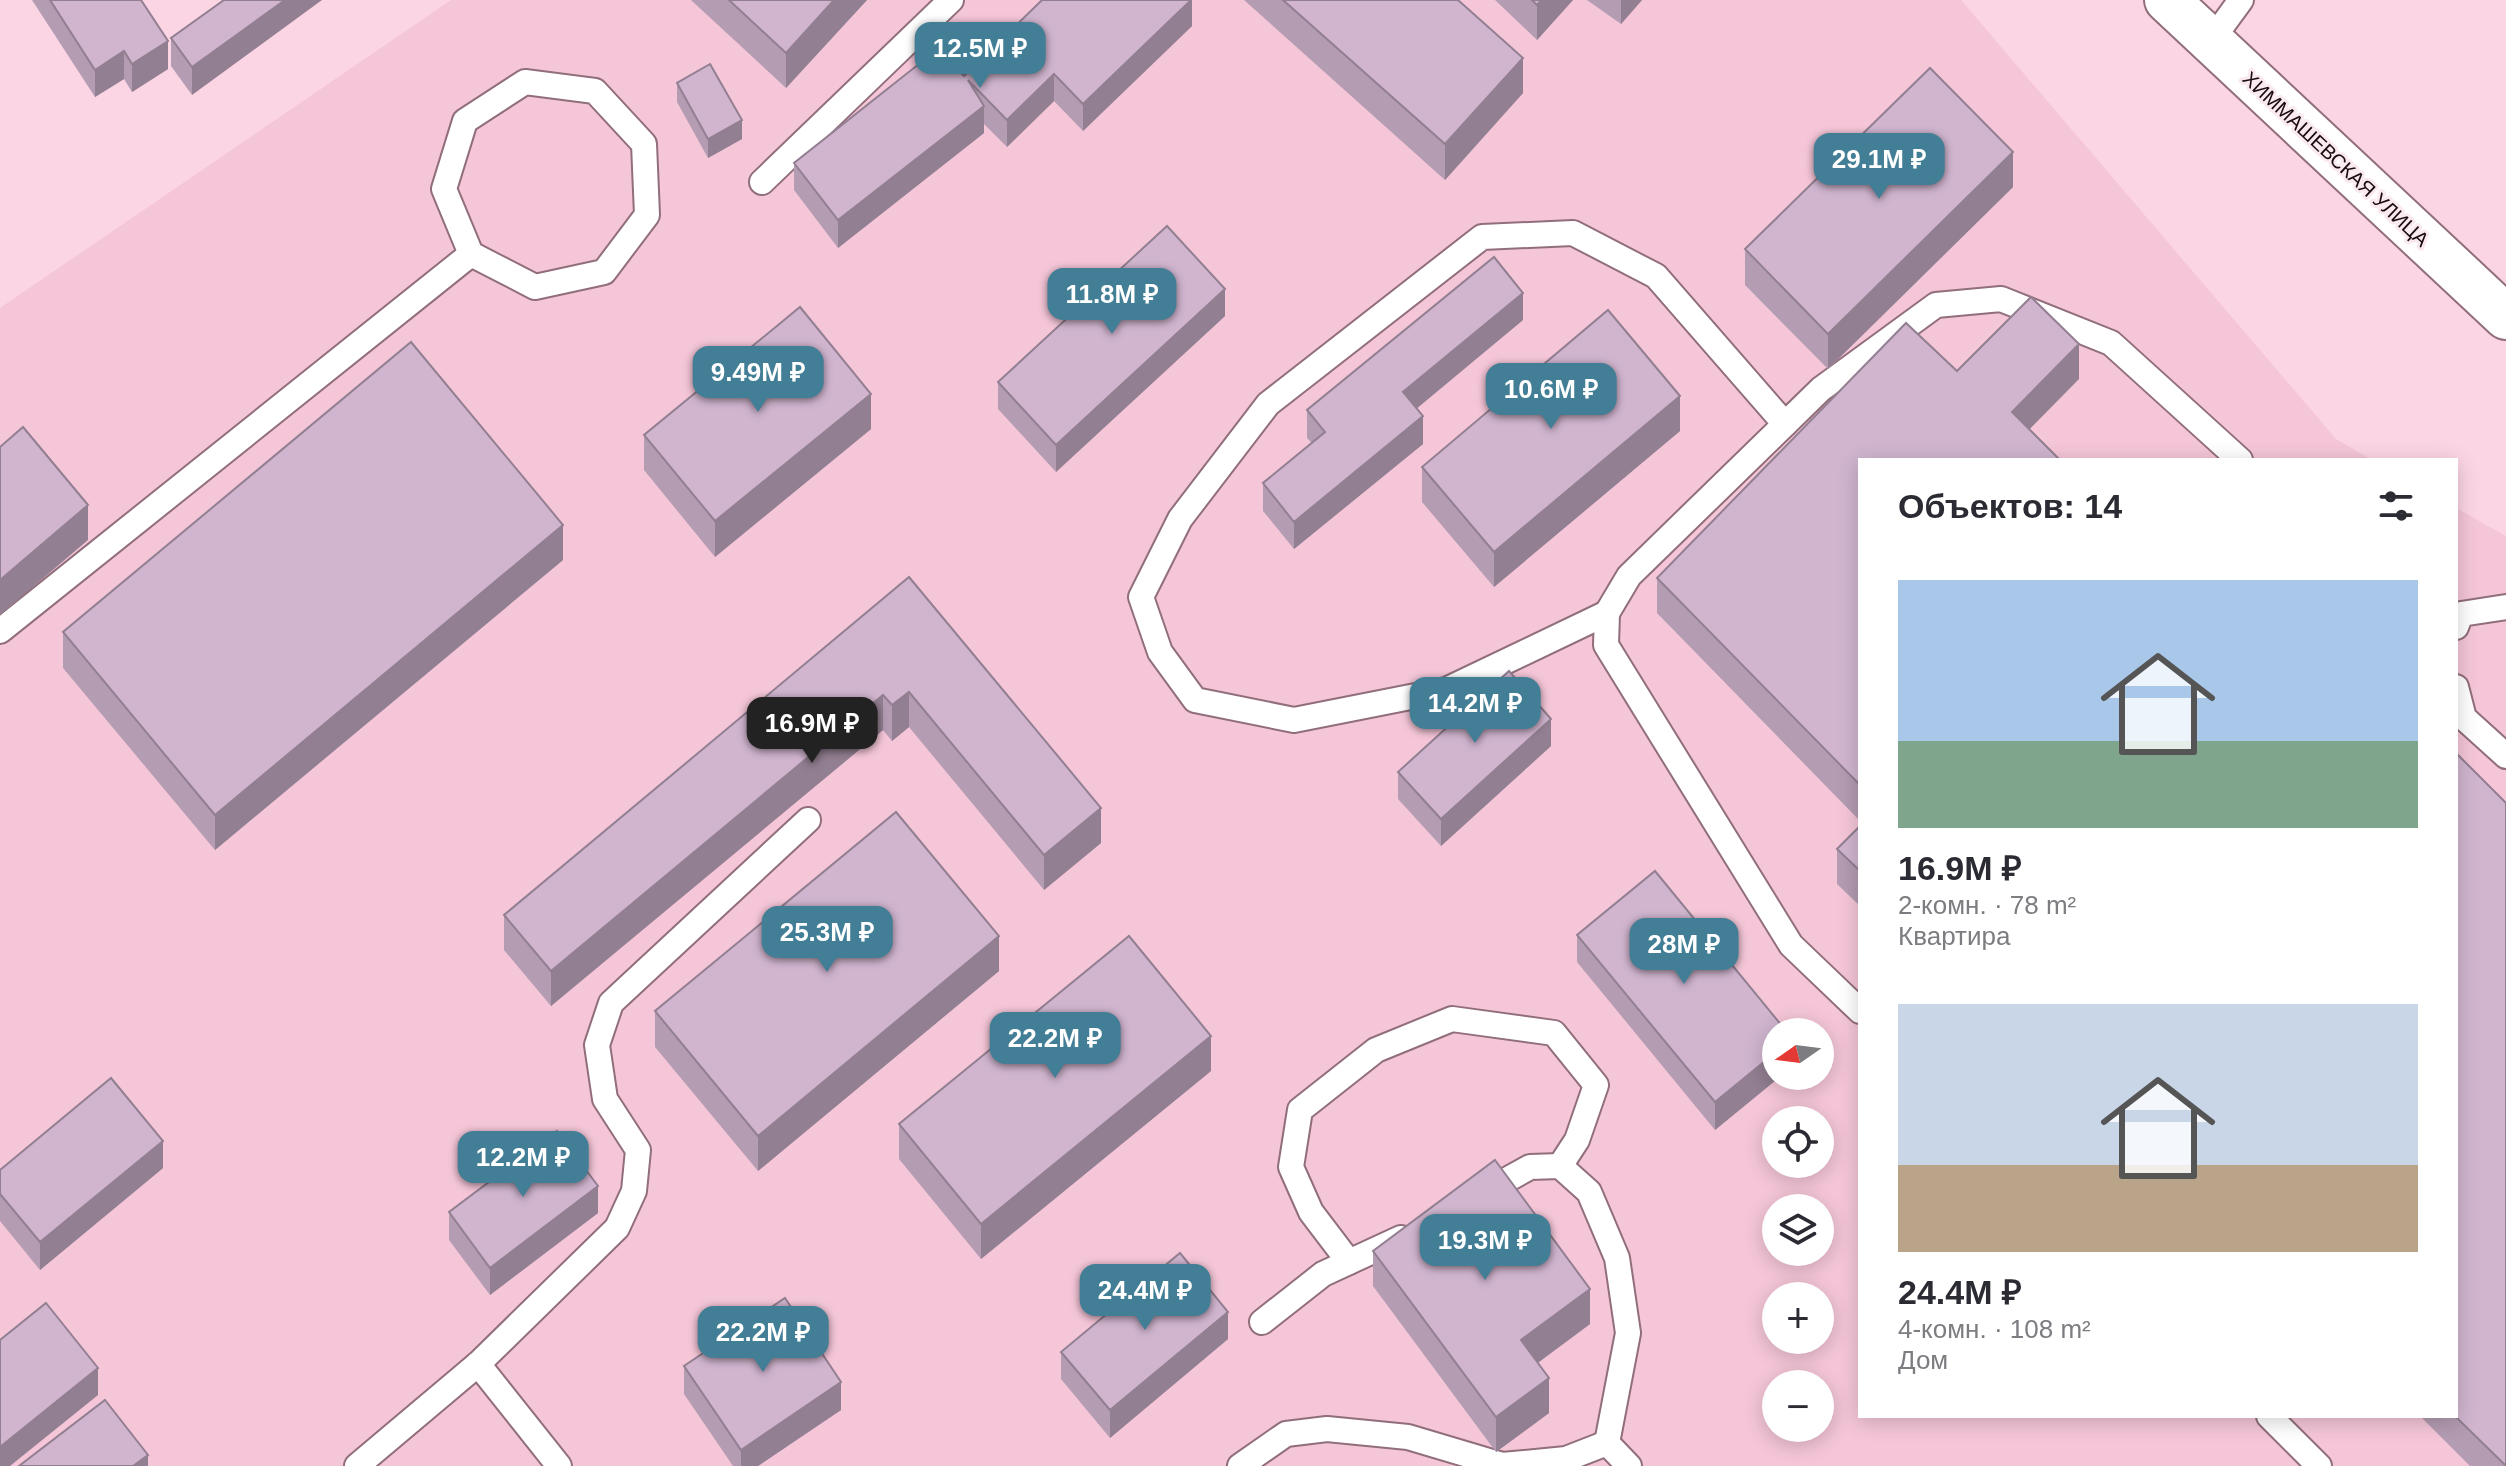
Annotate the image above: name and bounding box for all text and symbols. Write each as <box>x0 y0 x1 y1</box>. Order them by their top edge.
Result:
pin: 12.5M ₽ <box>906 22 1054 90</box>
text: 12.5M ₽ <box>933 33 1027 63</box>
street label: ХИММАШЕВСКАЯ УЛИЦА <box>2239 67 2434 251</box>
pin: 29.1M ₽ <box>1805 133 1953 201</box>
text: 29.1M ₽ <box>1832 144 1926 174</box>
pin: 11.8M ₽ <box>1038 268 1186 336</box>
text: 11.8M ₽ <box>1065 279 1159 309</box>
pin: 9.49M ₽ <box>684 346 832 414</box>
text: 9.49M ₽ <box>711 357 805 387</box>
pin: 10.6M ₽ <box>1477 363 1625 431</box>
text: 10.6M ₽ <box>1504 374 1598 404</box>
icon: filters <box>2374 484 2418 528</box>
text: Объектов: 14 <box>1898 487 2122 525</box>
icon: home <box>2086 632 2230 776</box>
pin: 14.2M ₽ <box>1401 677 1549 745</box>
text: 14.2M ₽ <box>1428 688 1522 718</box>
pin: 16.9M ₽ <box>738 697 886 765</box>
text: 16.9M ₽ <box>765 708 859 738</box>
text: 16.9M ₽ <box>1898 849 2022 887</box>
text: 2-комн. · 78 m² <box>1898 890 2076 920</box>
pin: 25.3M ₽ <box>753 906 901 974</box>
text: 25.3M ₽ <box>780 917 874 947</box>
pin: 28M ₽ <box>1628 918 1740 986</box>
text: Квартира <box>1898 921 2010 951</box>
text: 28M ₽ <box>1648 929 1720 959</box>
pin: 22.2M ₽ <box>981 1012 1129 1080</box>
north arrow <box>1762 1018 1834 1090</box>
map controls <box>1762 1018 1834 1442</box>
text: 22.2M ₽ <box>1008 1023 1102 1053</box>
icon: home <box>2086 1056 2230 1200</box>
button: locate <box>1762 1106 1834 1178</box>
pin: 12.2M ₽ <box>449 1131 597 1199</box>
text: 12.2M ₽ <box>476 1142 570 1172</box>
button: layers <box>1762 1194 1834 1266</box>
pin: 19.3M ₽ <box>1411 1214 1559 1282</box>
text: 19.3M ₽ <box>1438 1225 1532 1255</box>
pin: 24.4M ₽ <box>1071 1264 1219 1332</box>
text: 24.4M ₽ <box>1898 1273 2022 1311</box>
text: 24.4M ₽ <box>1098 1275 1192 1305</box>
button: + <box>1762 1282 1834 1354</box>
pin: 22.2M ₽ <box>689 1306 837 1374</box>
text: 4-комн. · 108 m² <box>1898 1314 2091 1344</box>
text: 22.2M ₽ <box>716 1317 810 1347</box>
text: Дом <box>1898 1345 1948 1375</box>
button: − <box>1762 1370 1834 1442</box>

